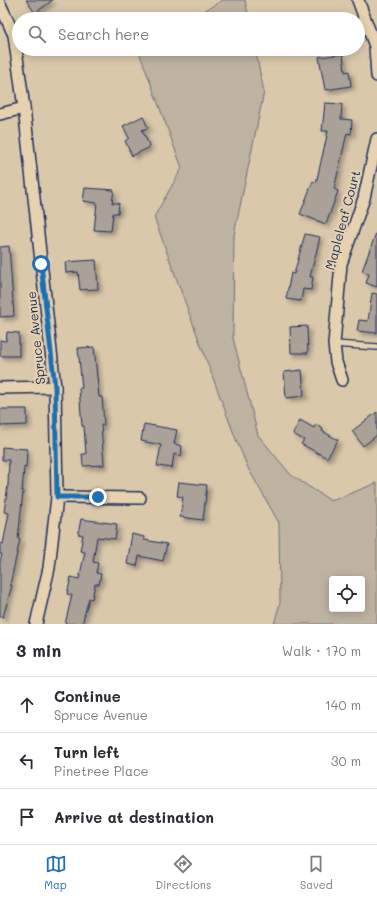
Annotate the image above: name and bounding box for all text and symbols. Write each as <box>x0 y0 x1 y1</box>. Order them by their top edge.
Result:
search box <box>12 12 365 56</box>
icon: search <box>26 23 48 45</box>
text: Search here <box>58 24 149 44</box>
street label: Mapleleaf Court <box>320 168 364 272</box>
route start <box>32 255 50 273</box>
street label: Spruce Avenue <box>22 290 48 386</box>
route end <box>89 488 107 506</box>
map controls <box>329 576 365 612</box>
button: locate <box>329 576 365 612</box>
text: 3 min <box>16 639 61 661</box>
text: Walk · 170 m <box>282 642 361 659</box>
text: Continue <box>54 686 121 706</box>
icon: ahead <box>16 694 38 716</box>
text: 140 m <box>325 696 361 713</box>
text: Spruce Avenue <box>54 706 148 723</box>
text: Turn left <box>54 742 119 762</box>
icon: left <box>16 750 38 772</box>
text: 30 m <box>331 752 361 769</box>
text: Pinetree Place <box>54 762 149 779</box>
icon: arrive <box>16 806 38 828</box>
text: Arrive at destination <box>54 807 214 827</box>
tab: Map <box>44 853 67 892</box>
tab: Directions <box>155 853 211 892</box>
tab: Saved <box>300 853 333 892</box>

